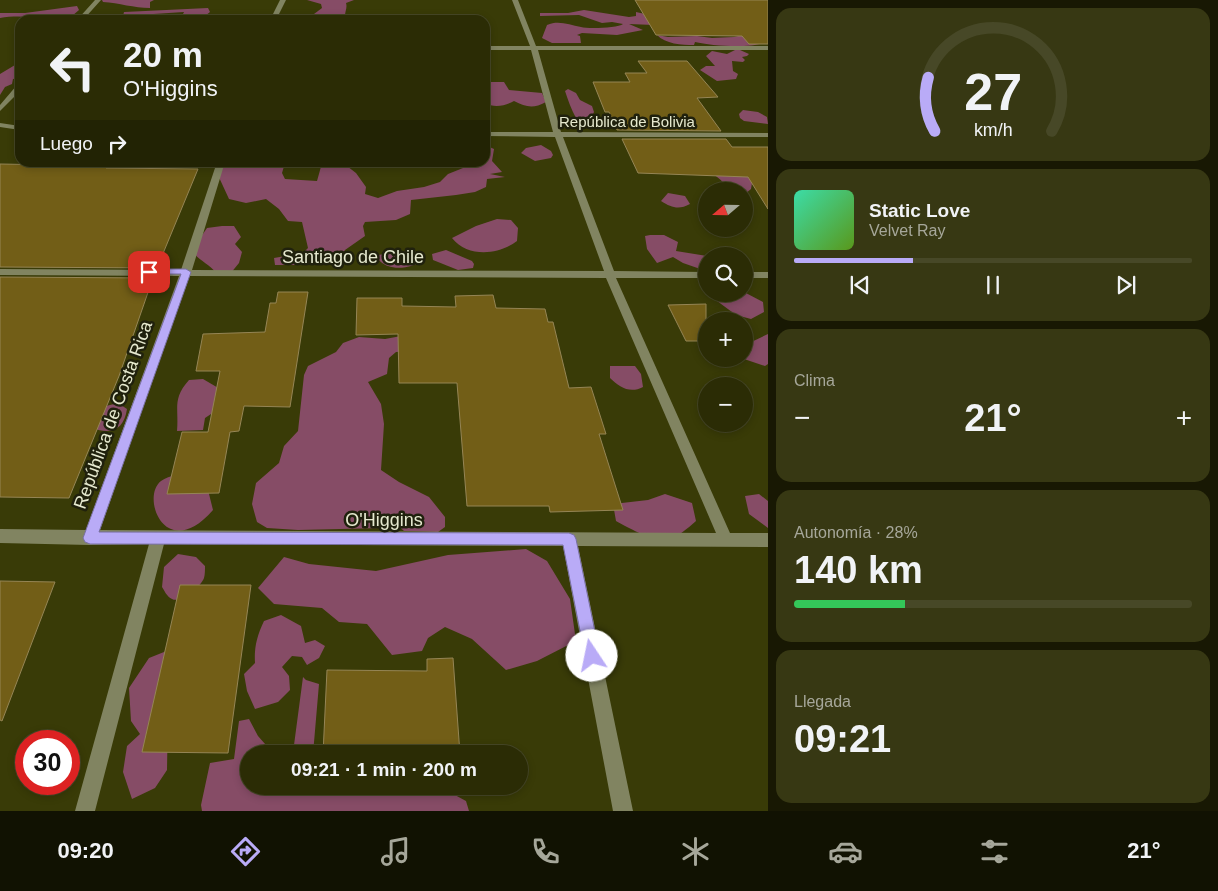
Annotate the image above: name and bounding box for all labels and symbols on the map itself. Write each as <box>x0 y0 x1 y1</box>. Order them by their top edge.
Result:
street label: República de Bolivia <box>559 113 696 130</box>
north arrow <box>698 182 752 238</box>
street label: Santiago de Chile <box>282 247 424 267</box>
pin <box>128 251 170 293</box>
street label: República de Costa Rica <box>70 318 157 512</box>
street label: O'Higgins <box>345 510 423 530</box>
position arrow <box>565 629 617 681</box>
speed limit sign: 30 <box>15 730 80 795</box>

